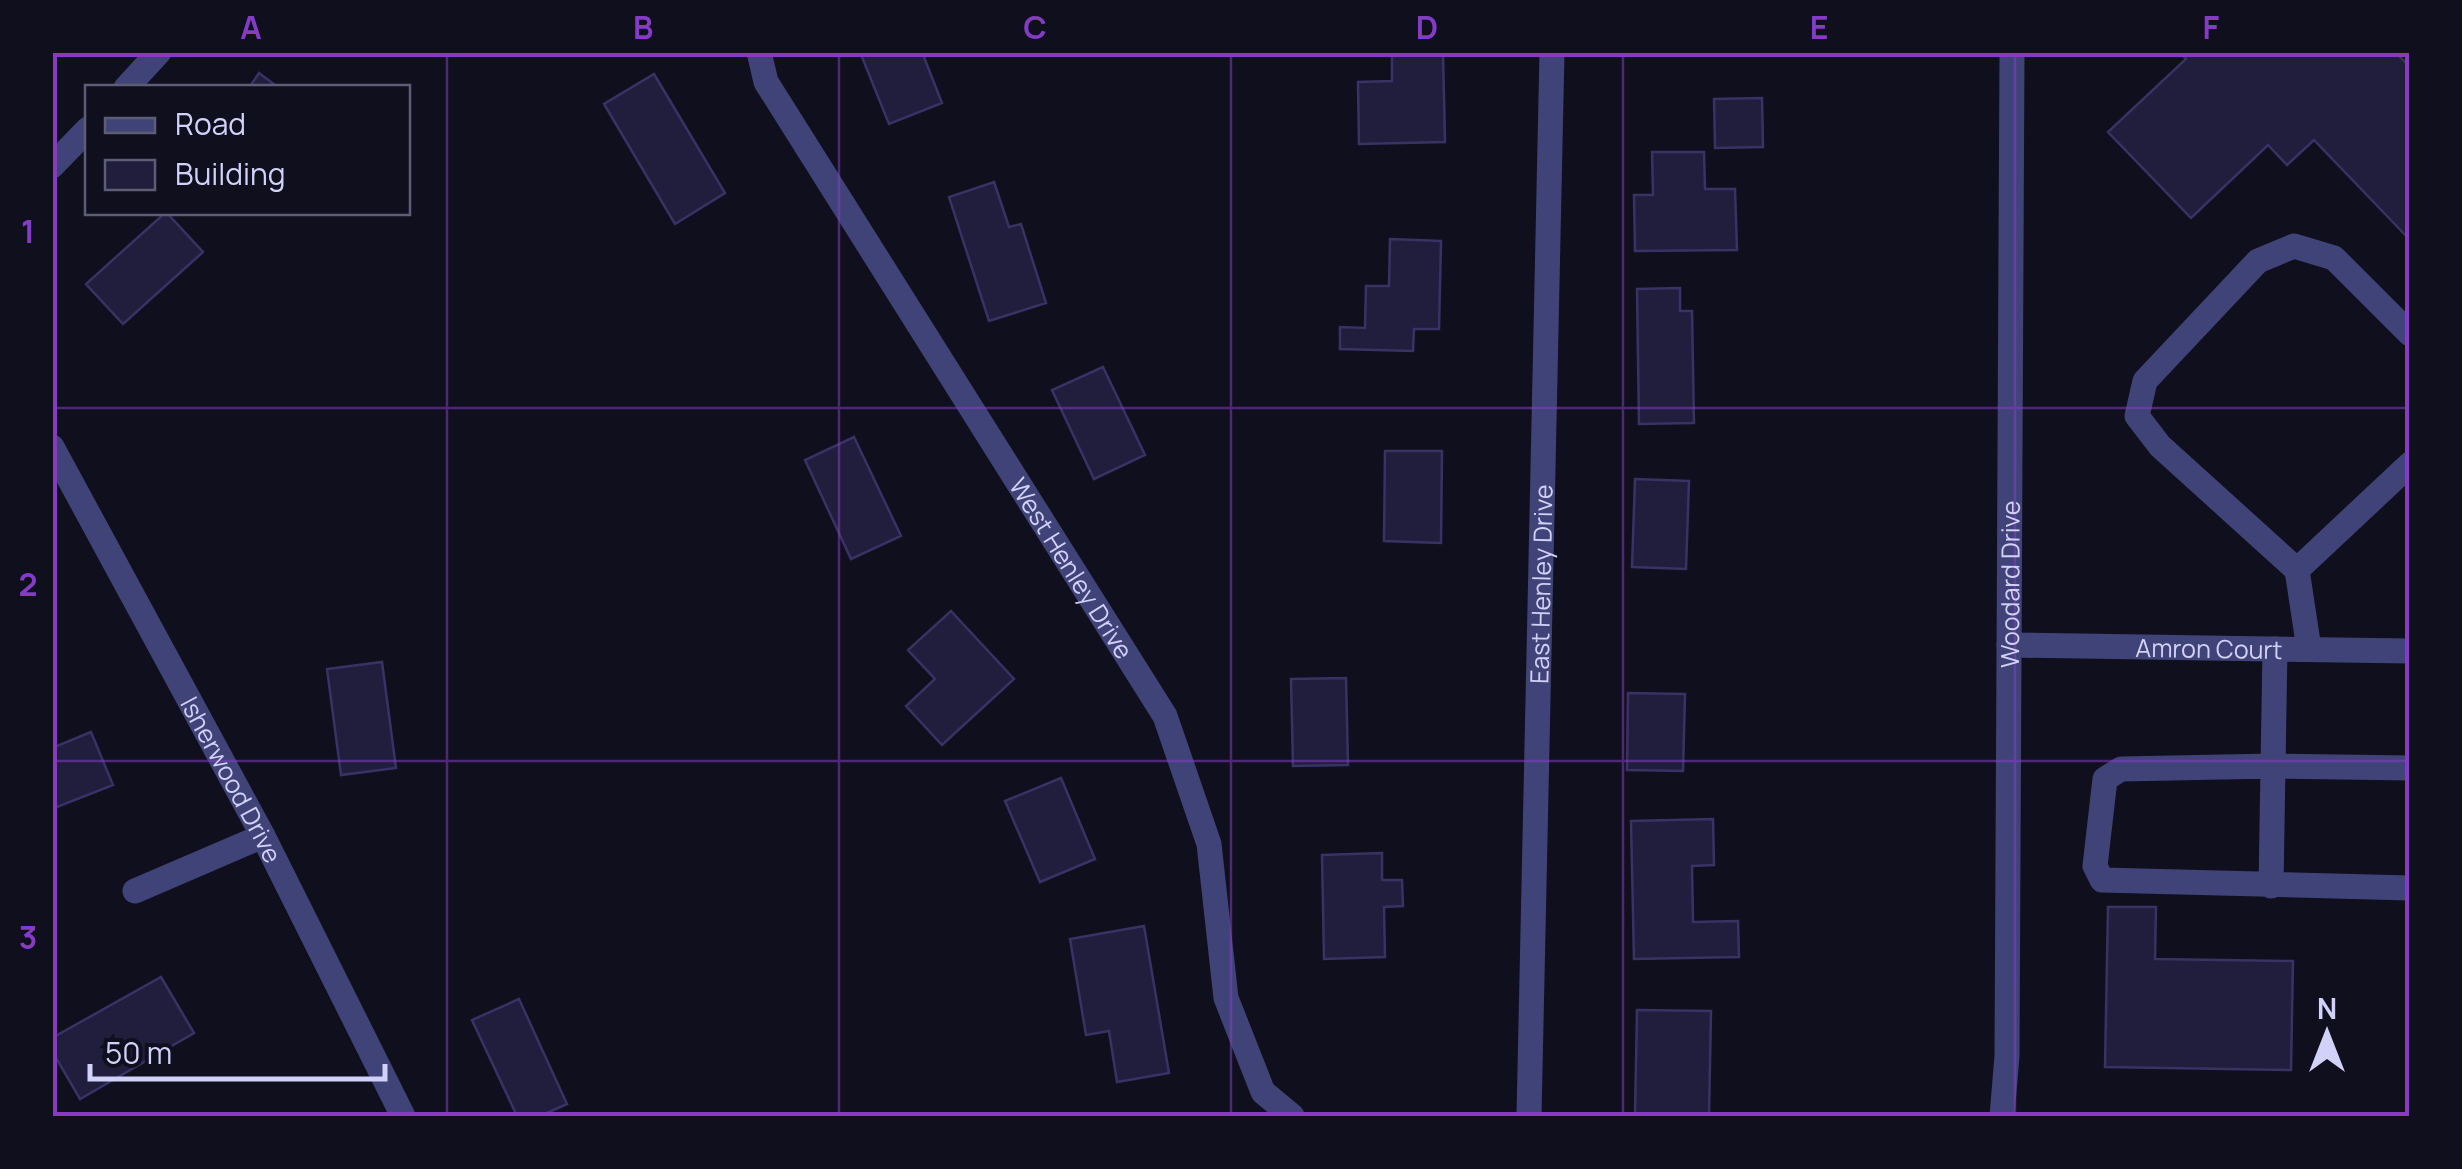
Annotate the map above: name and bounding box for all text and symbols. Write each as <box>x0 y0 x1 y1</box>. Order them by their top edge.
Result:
text: A <box>240 5 262 49</box>
text: B <box>633 5 653 49</box>
text: C <box>1023 5 1047 49</box>
text: D <box>1416 5 1438 49</box>
text: E <box>1810 5 1828 49</box>
text: F <box>2203 5 2220 49</box>
legend <box>85 85 410 215</box>
text: Road <box>175 103 246 144</box>
text: Building <box>175 153 286 194</box>
text: 1 <box>21 209 35 253</box>
street label: West Henley Drive <box>1002 471 1142 665</box>
street label: East Henley Drive <box>1521 484 1560 684</box>
street label: Woodard Drive <box>1991 500 2027 668</box>
text: 2 <box>18 562 38 606</box>
street label: Amron Court <box>2135 629 2283 667</box>
street label: Isherwood Drive <box>173 690 291 868</box>
text: 3 <box>19 915 37 959</box>
north arrow <box>2277 984 2377 1084</box>
text: N <box>2317 989 2337 1027</box>
scale bar <box>90 1019 385 1081</box>
text: 50 m <box>105 1032 172 1073</box>

